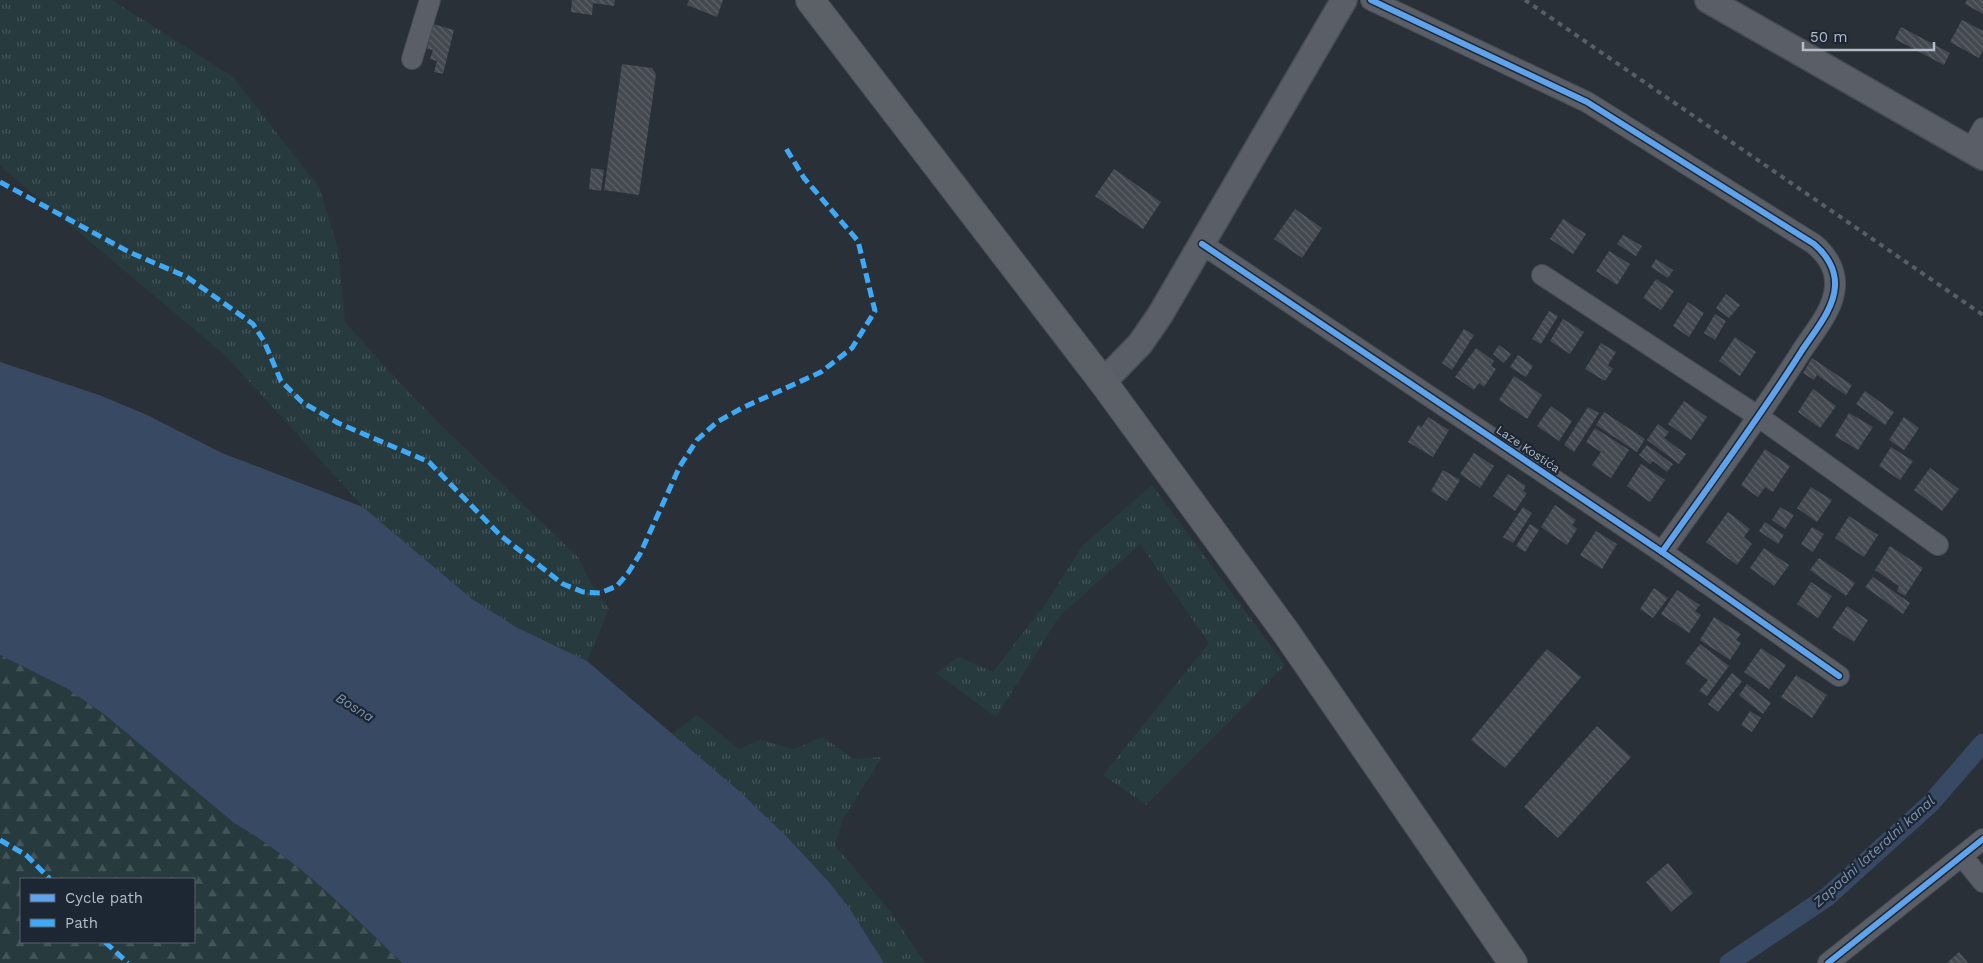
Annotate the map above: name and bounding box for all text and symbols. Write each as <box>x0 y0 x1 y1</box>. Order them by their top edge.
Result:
scale bar <box>1803 20 1934 52</box>
text: 50 m <box>1810 28 1847 46</box>
street label: Laze Kostića <box>1493 423 1563 476</box>
water label: Bosna <box>333 689 377 725</box>
water label: Zapadni lateralni kanal <box>1809 792 1938 910</box>
legend <box>20 878 195 943</box>
text: Cycle path <box>65 889 143 907</box>
text: Path <box>65 914 98 932</box>

